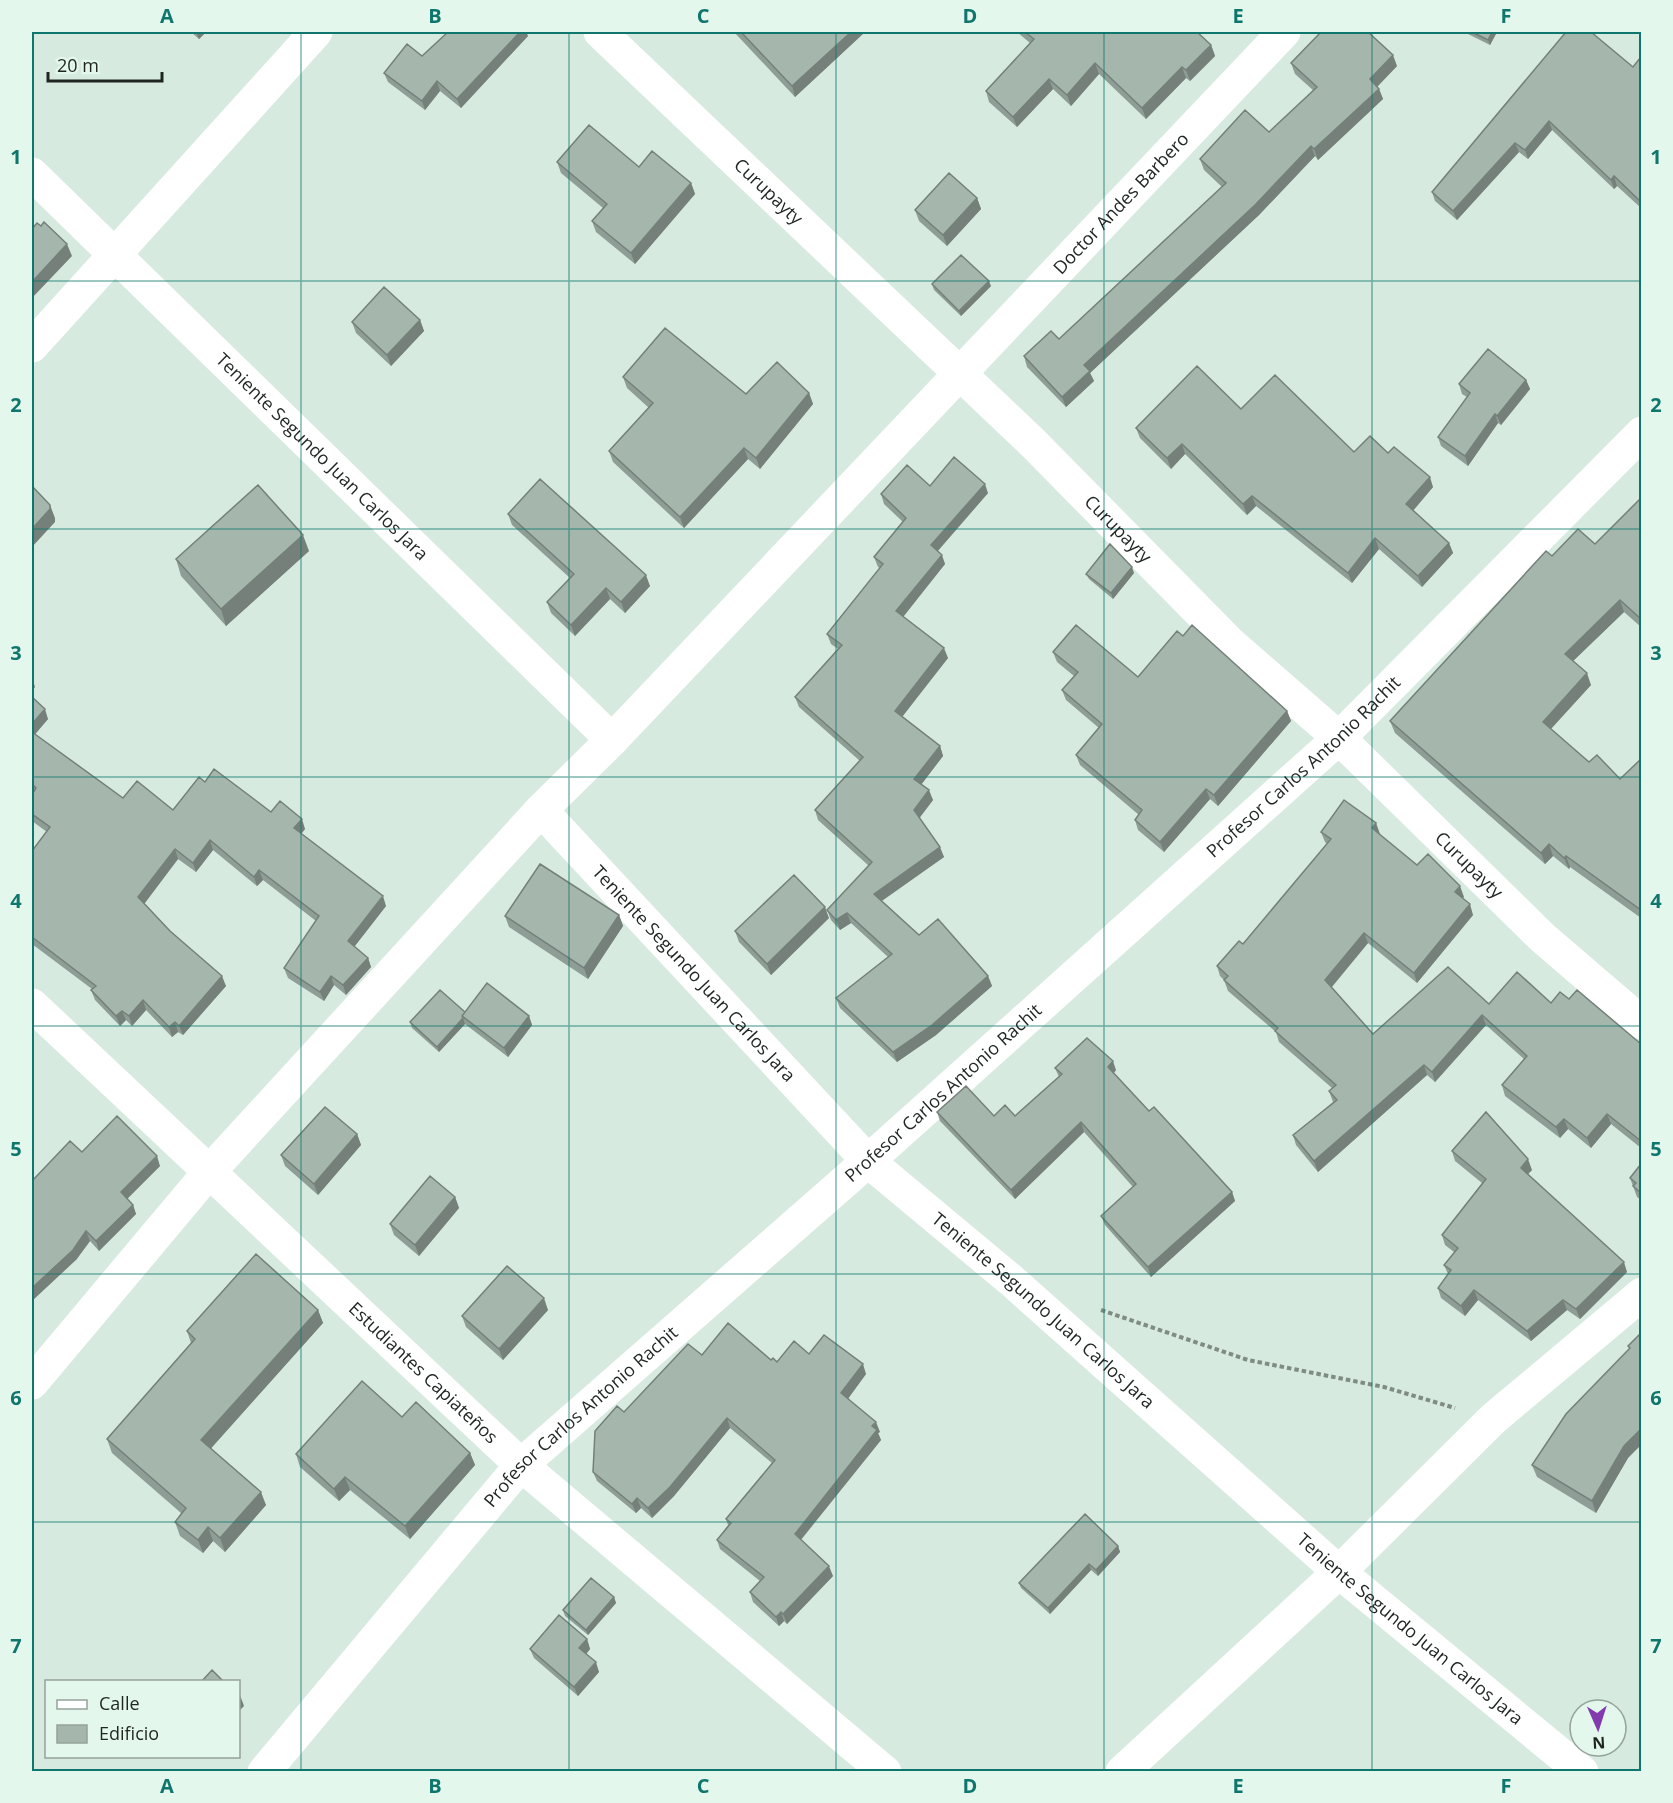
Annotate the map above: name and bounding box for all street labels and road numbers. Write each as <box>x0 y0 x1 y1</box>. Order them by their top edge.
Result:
street label: Doctor Andes Barbero <box>1047 127 1194 279</box>
street label: Curupayty <box>729 153 809 230</box>
street label: Teniente Segundo Juan Carlos Jara <box>211 347 434 565</box>
street label: Curupayty <box>1080 489 1158 568</box>
street label: Profesor Carlos Antonio Rachit <box>1201 670 1405 862</box>
street label: Curupayty <box>1430 826 1509 904</box>
street label: Teniente Segundo Juan Carlos Jara <box>588 860 801 1087</box>
street label: Profesor Carlos Antonio Rachit <box>839 998 1046 1187</box>
street label: Teniente Segundo Juan Carlos Jara <box>927 1206 1160 1413</box>
street label: Estudiantes Capiateños <box>344 1296 504 1448</box>
street label: Profesor Carlos Antonio Rachit <box>478 1320 682 1512</box>
street label: Teniente Segundo Juan Carlos Jara <box>1292 1527 1529 1730</box>

